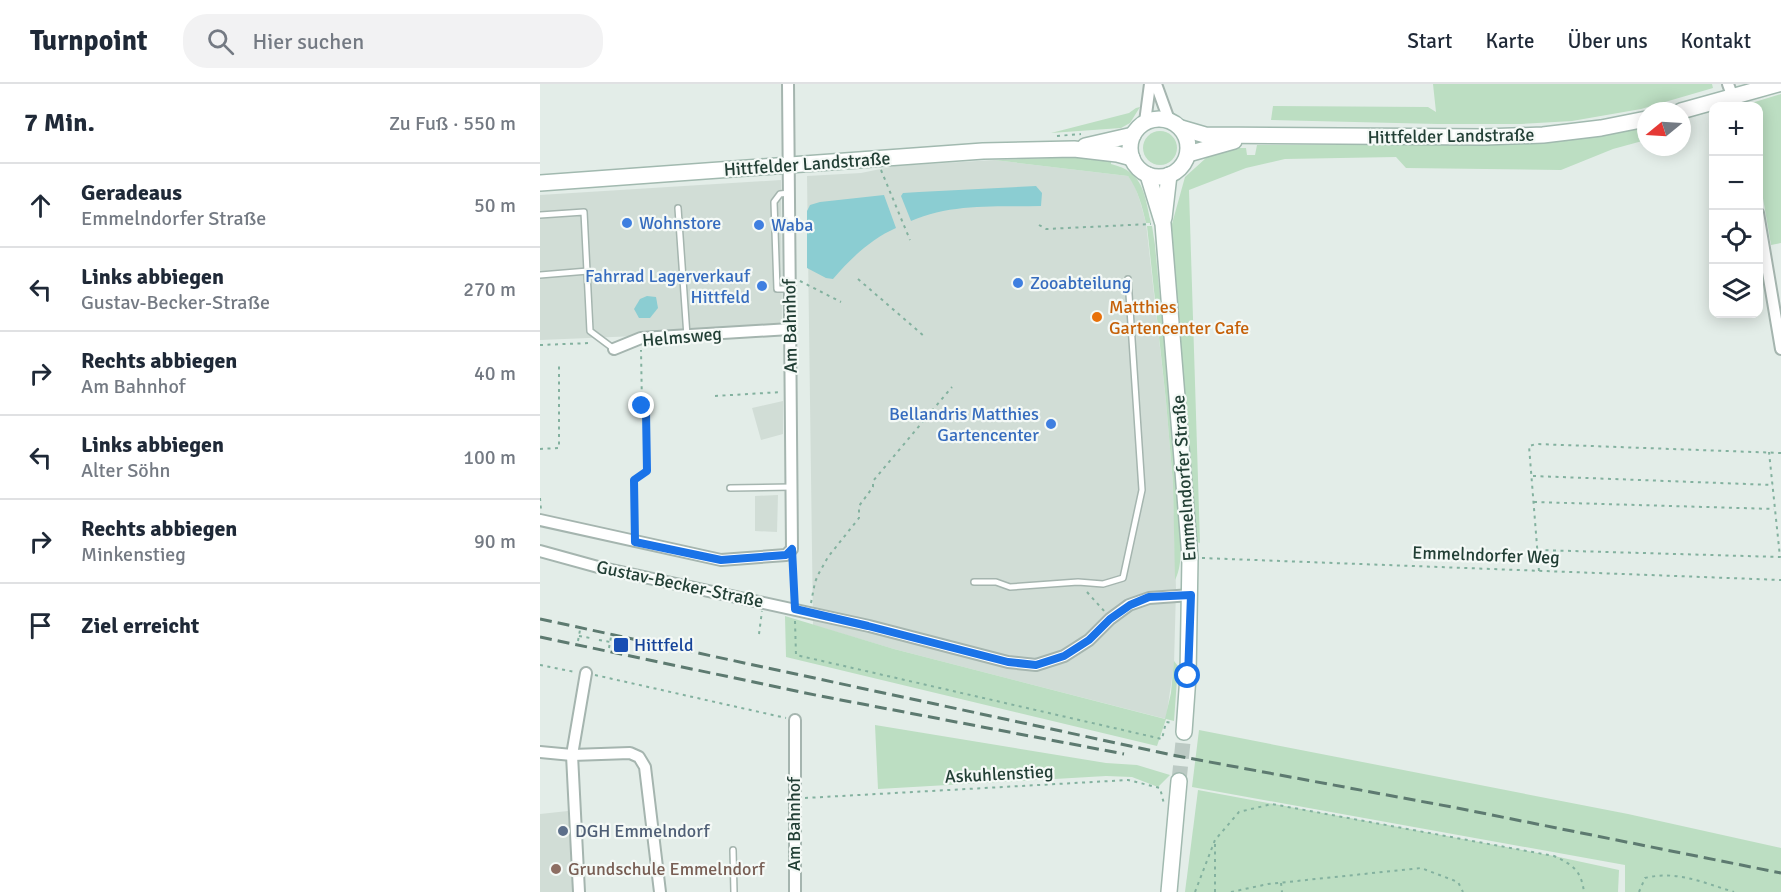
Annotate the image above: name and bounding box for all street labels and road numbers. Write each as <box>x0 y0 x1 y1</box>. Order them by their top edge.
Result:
street label: Hittfelder Landstraße <box>1367 124 1535 148</box>
street label: Hittfelder Landstraße <box>723 147 891 181</box>
street label: Am Bahnhof <box>778 278 802 373</box>
street label: Helmsweg <box>641 323 723 351</box>
street label: Emmelndorfer Straße <box>1167 394 1201 562</box>
street label: Emmelndorfer Weg <box>1412 541 1560 569</box>
street label: Gustav-Becker-Straße <box>594 556 766 612</box>
street label: Askuhlenstieg <box>944 760 1054 788</box>
street label: Am Bahnhof <box>783 776 805 871</box>

